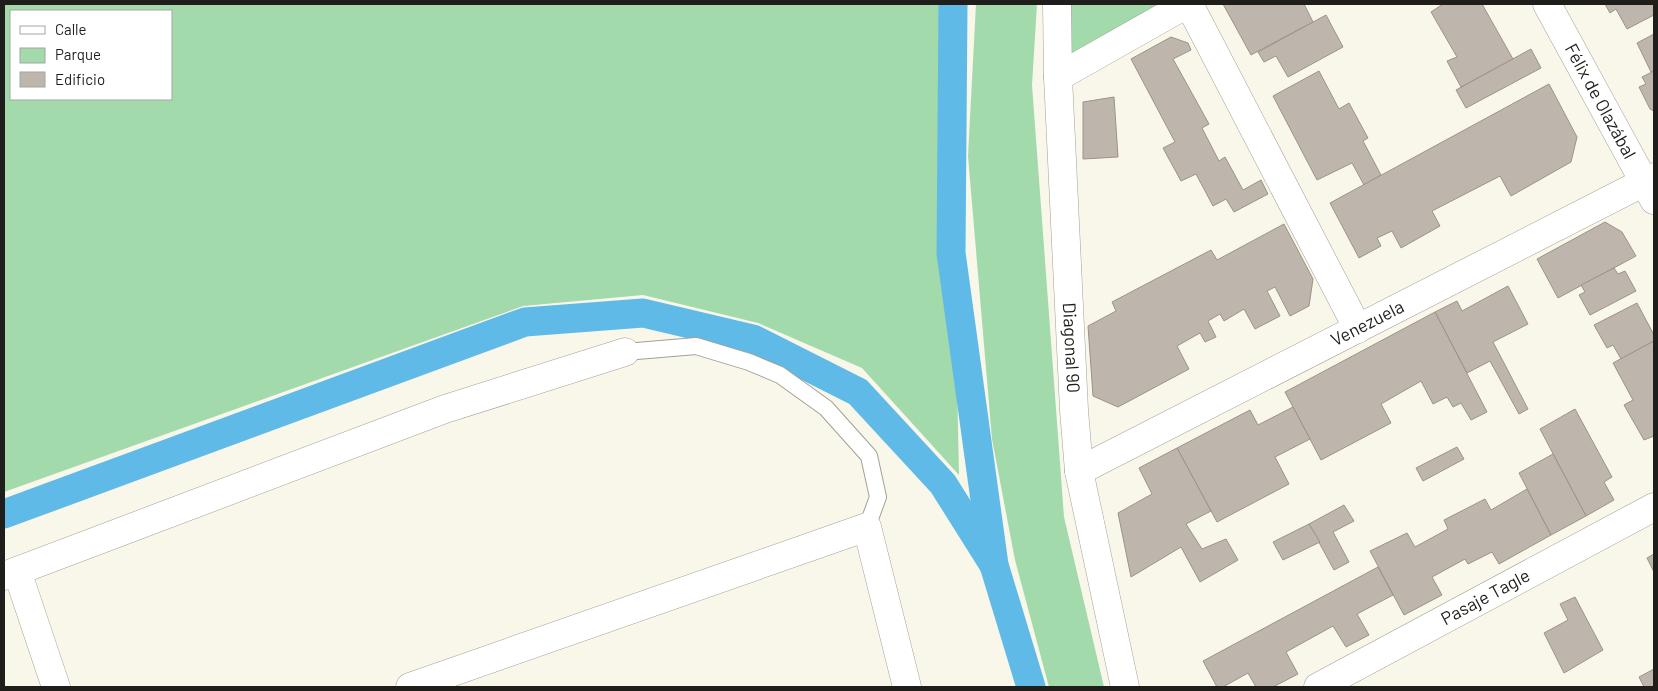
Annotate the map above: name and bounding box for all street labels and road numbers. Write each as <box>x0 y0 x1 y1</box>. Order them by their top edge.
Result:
street label: Félix de Olazábal <box>1561 39 1641 162</box>
street label: Venezuela <box>1327 295 1407 350</box>
street label: Diagonal 90 <box>1059 302 1085 393</box>
street label: Pasaje Tagle <box>1437 564 1533 629</box>

